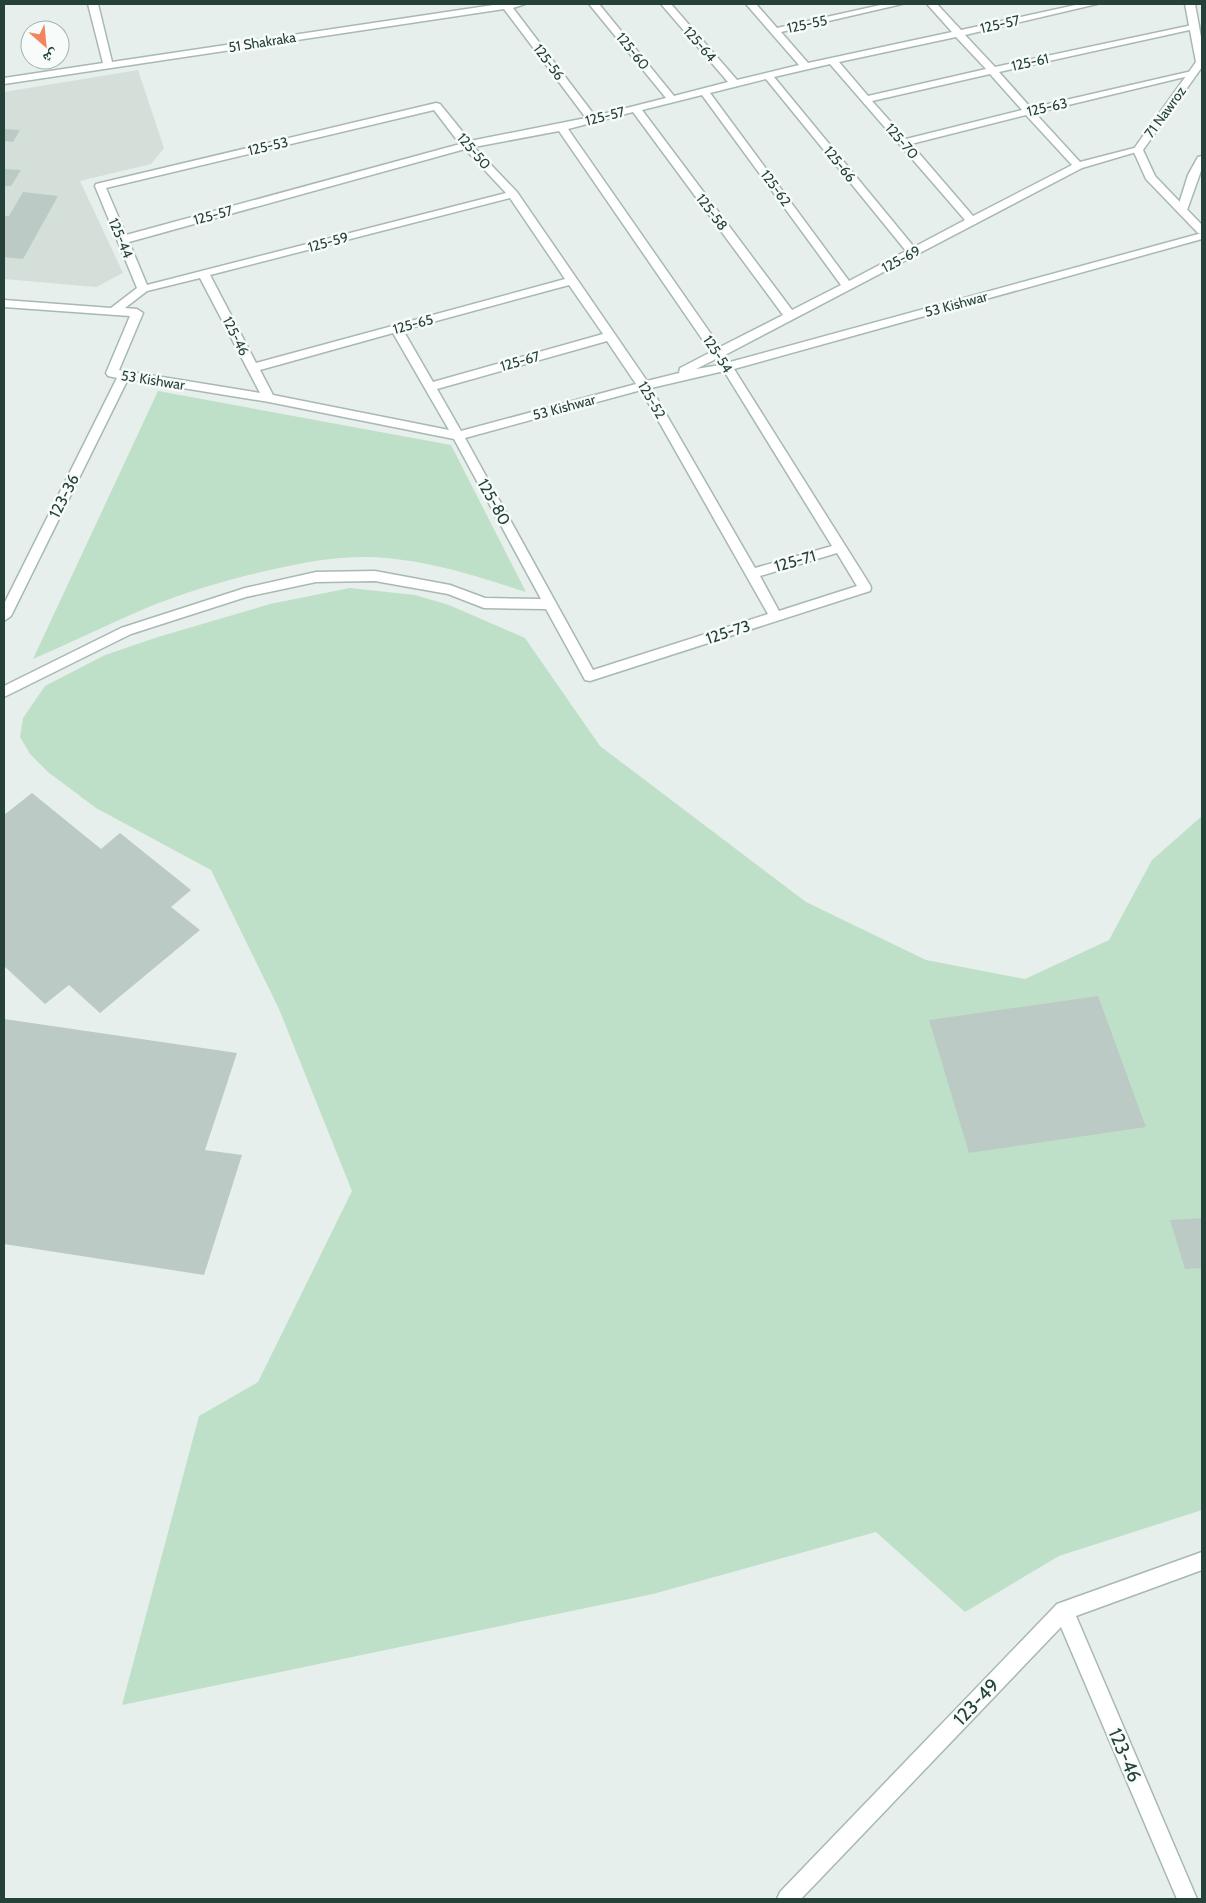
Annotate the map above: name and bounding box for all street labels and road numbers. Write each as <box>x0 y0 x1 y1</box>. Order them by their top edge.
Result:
street label: 125-55 <box>785 11 829 37</box>
street label: 125-57 <box>978 11 1022 37</box>
street label: 125-64 <box>680 22 720 66</box>
street label: 51 Shakraka <box>227 28 297 56</box>
street label: 125-60 <box>612 29 654 74</box>
street label: 125-56 <box>529 40 569 84</box>
street label: 125-61 <box>1010 49 1050 75</box>
street label: 71 Nawroz <box>1140 82 1190 141</box>
street label: 125-63 <box>1025 94 1069 120</box>
street label: 125-57 <box>583 102 627 130</box>
street label: 125-70 <box>881 119 923 163</box>
street label: 125-50 <box>453 129 495 173</box>
street label: 125-53 <box>246 133 290 159</box>
street label: 125-66 <box>820 142 860 186</box>
street label: 125-62 <box>757 166 795 210</box>
street label: 125-58 <box>692 190 732 234</box>
street label: 125-57 <box>191 201 235 229</box>
street label: 125-44 <box>105 215 137 261</box>
street label: 125-59 <box>306 228 350 256</box>
street label: 125-69 <box>879 241 924 277</box>
street label: 53 Kishwar <box>923 287 990 321</box>
street label: 125-65 <box>391 310 435 338</box>
street label: 125-46 <box>219 313 253 359</box>
street label: 125-54 <box>699 332 737 376</box>
street label: 125-67 <box>498 347 542 375</box>
street label: 53 Kishwar <box>120 366 187 394</box>
street label: 125-52 <box>634 378 670 422</box>
street label: 53 Kishwar <box>531 390 598 424</box>
street label: 123-36 <box>45 471 83 521</box>
street label: 125-80 <box>474 476 514 528</box>
street label: 125-71 <box>772 546 818 576</box>
street label: 125-73 <box>703 616 753 648</box>
street label: 123-49 <box>948 1674 1004 1730</box>
street label: 123-46 <box>1103 1725 1147 1785</box>

